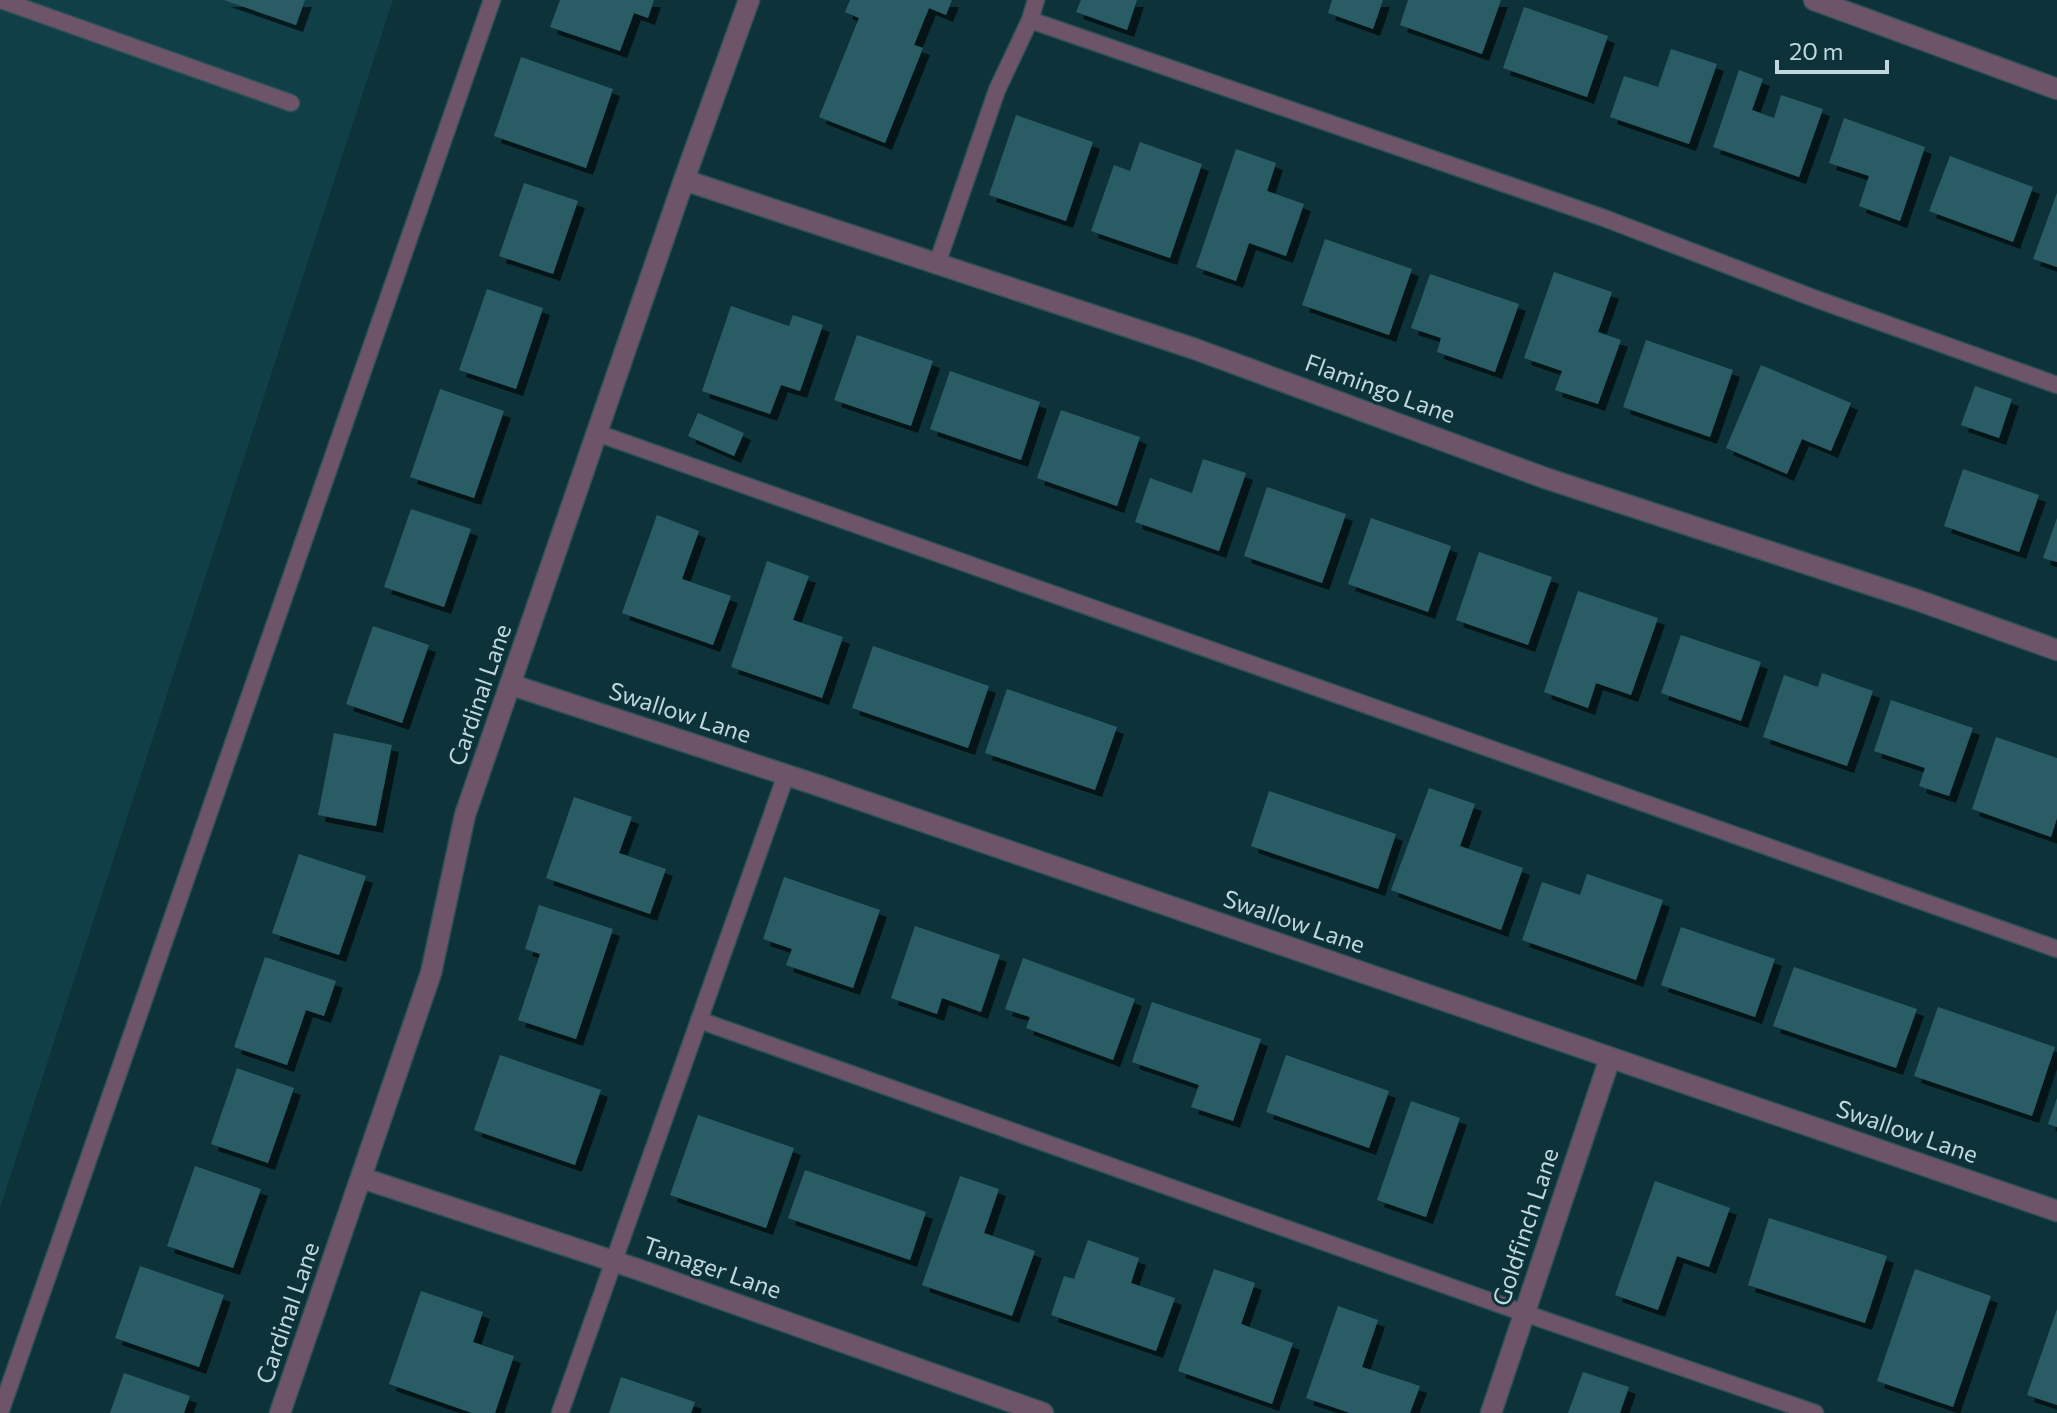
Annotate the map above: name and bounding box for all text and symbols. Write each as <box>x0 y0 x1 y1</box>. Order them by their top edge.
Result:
scale bar <box>1777 24 1887 74</box>
text: 20 m <box>1789 36 1843 65</box>
street label: Flamingo Lane <box>1301 347 1460 428</box>
street label: Cardinal Lane <box>441 620 516 769</box>
street label: Swallow Lane <box>606 675 755 748</box>
street label: Swallow Lane <box>1220 883 1369 958</box>
street label: Swallow Lane <box>1833 1093 1982 1168</box>
street label: Goldfinch Lane <box>1485 1144 1564 1309</box>
street label: Tanager Lane <box>639 1229 786 1304</box>
street label: Cardinal Lane <box>249 1238 324 1387</box>

